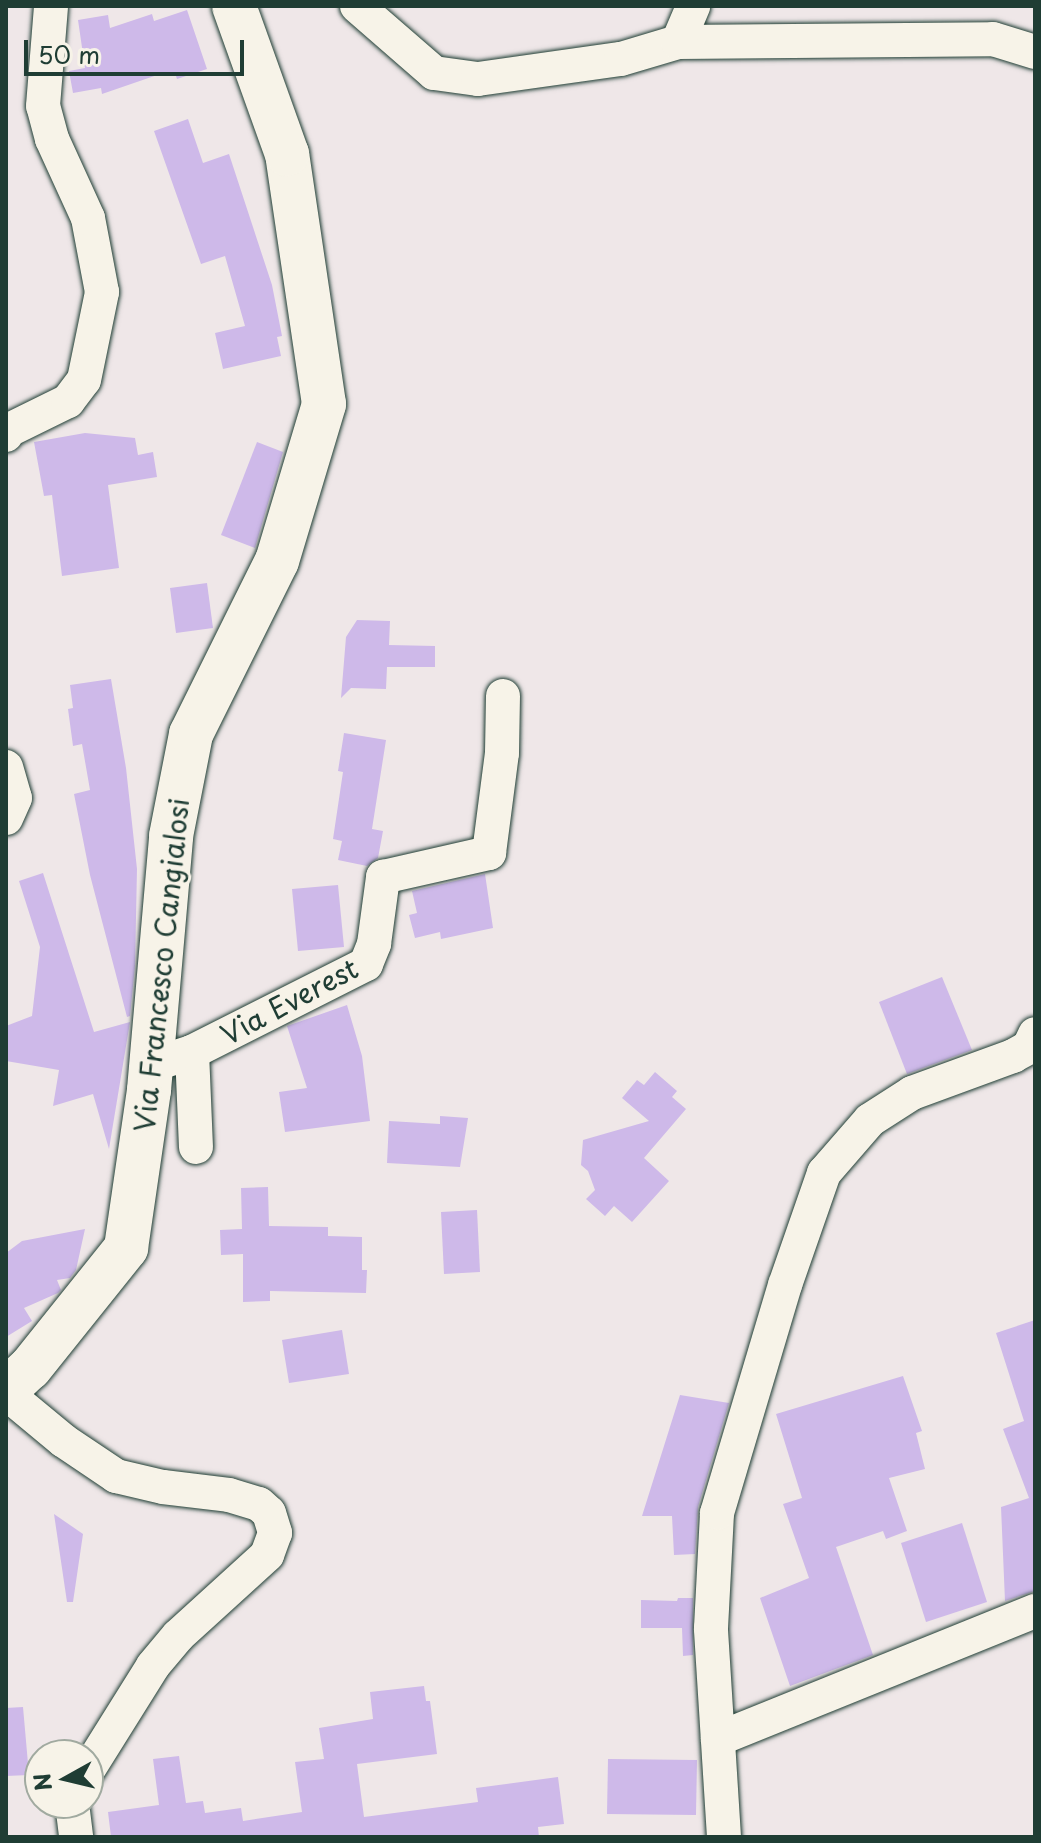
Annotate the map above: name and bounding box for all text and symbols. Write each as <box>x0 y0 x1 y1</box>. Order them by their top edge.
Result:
scale bar <box>28 24 248 74</box>
text: 50 m <box>38 36 100 72</box>
street label: Via Francesco Cangialosi <box>127 796 195 1134</box>
street label: Via Everest <box>214 950 364 1052</box>
north arrow <box>24 1739 104 1819</box>
text: N <box>24 1771 59 1793</box>

